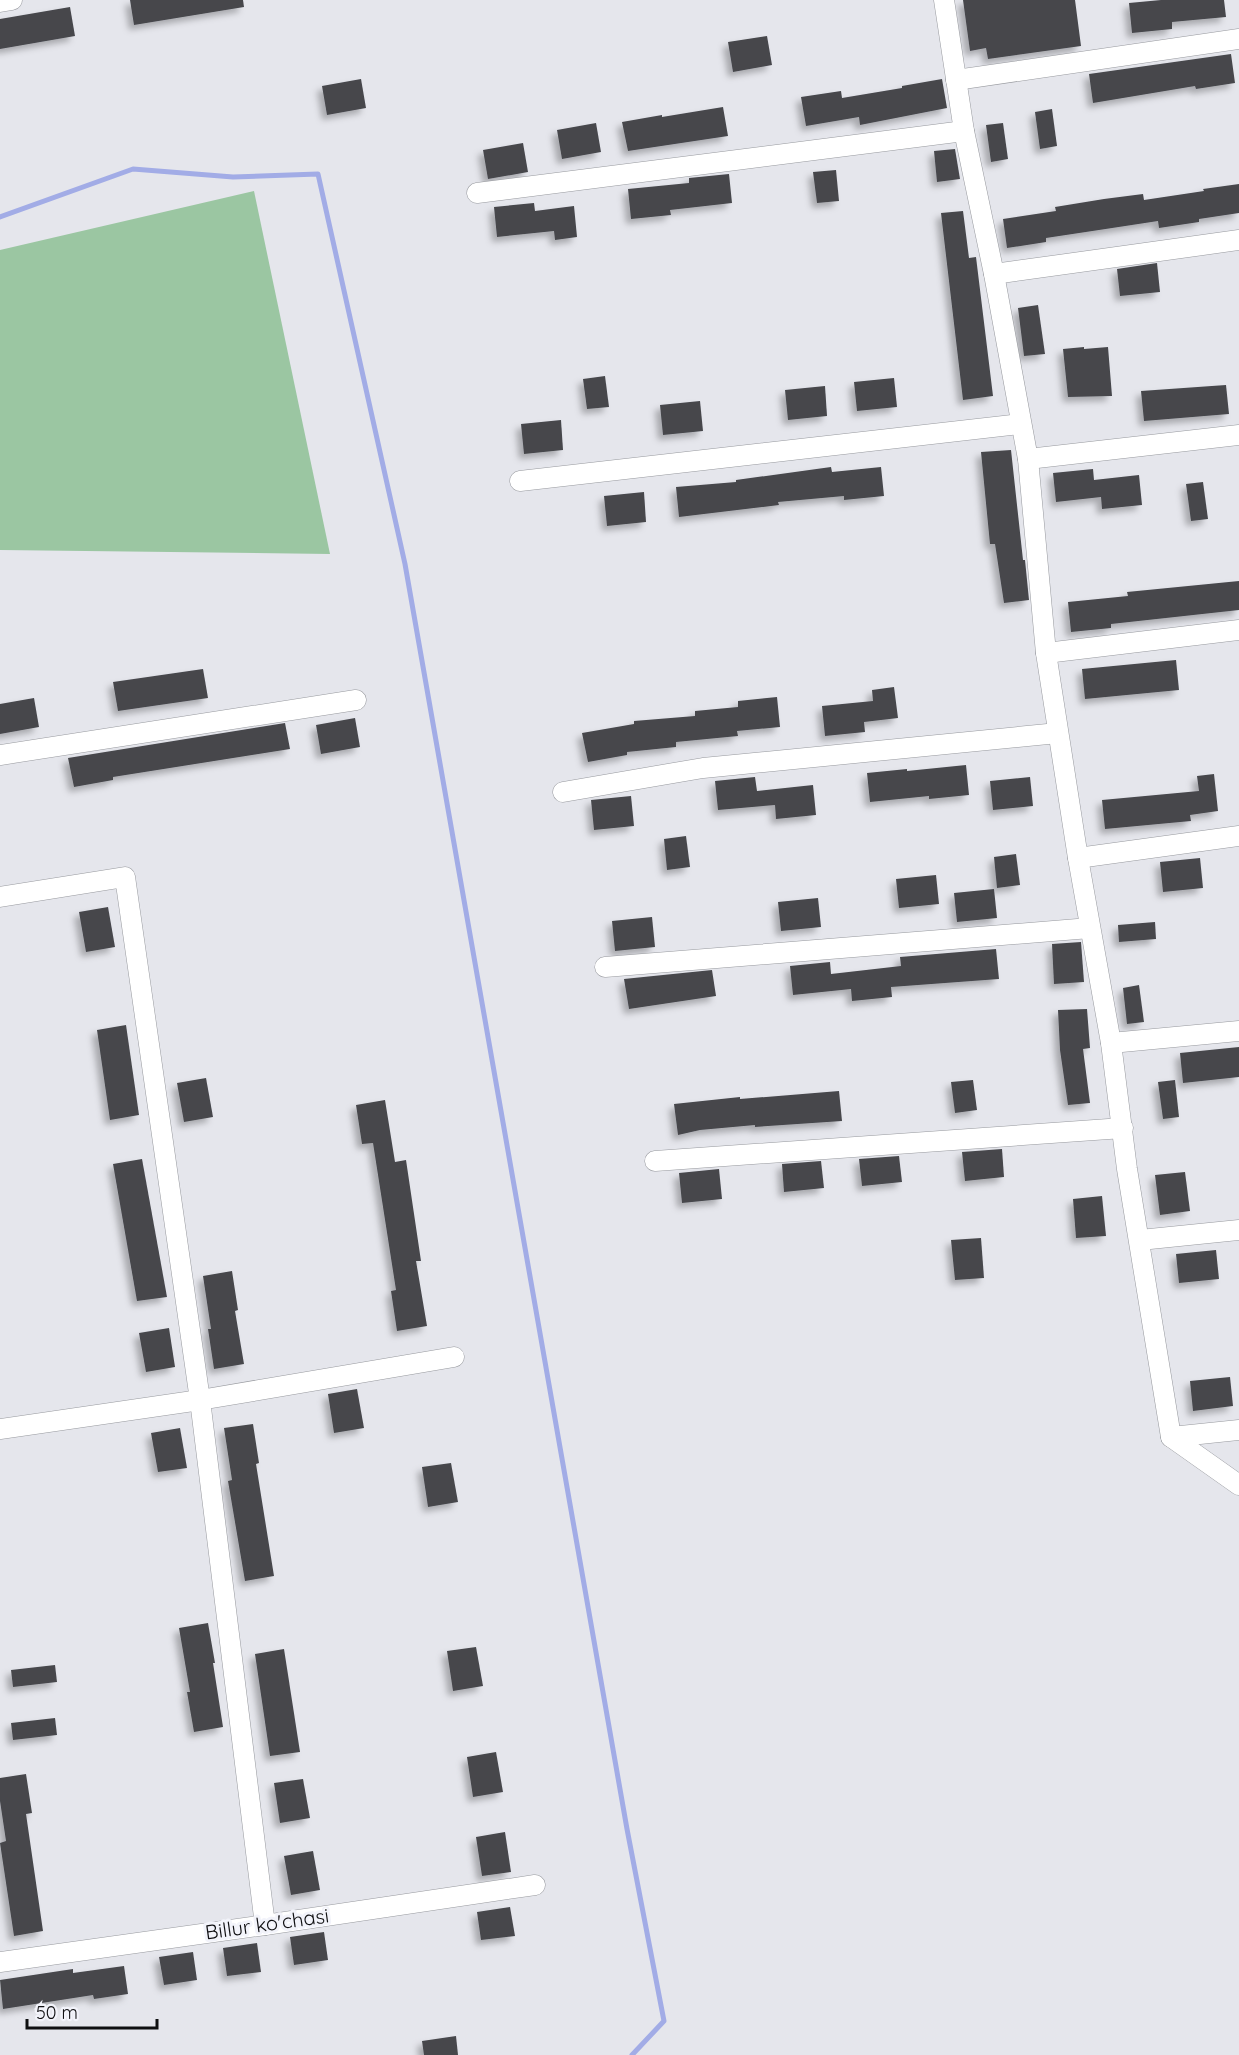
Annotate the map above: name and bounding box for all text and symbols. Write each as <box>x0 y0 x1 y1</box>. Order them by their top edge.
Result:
street label: Billur ko'chasi <box>203 1902 330 1945</box>
scale bar <box>27 1992 158 2030</box>
text: 50 m <box>36 2001 78 2024</box>

